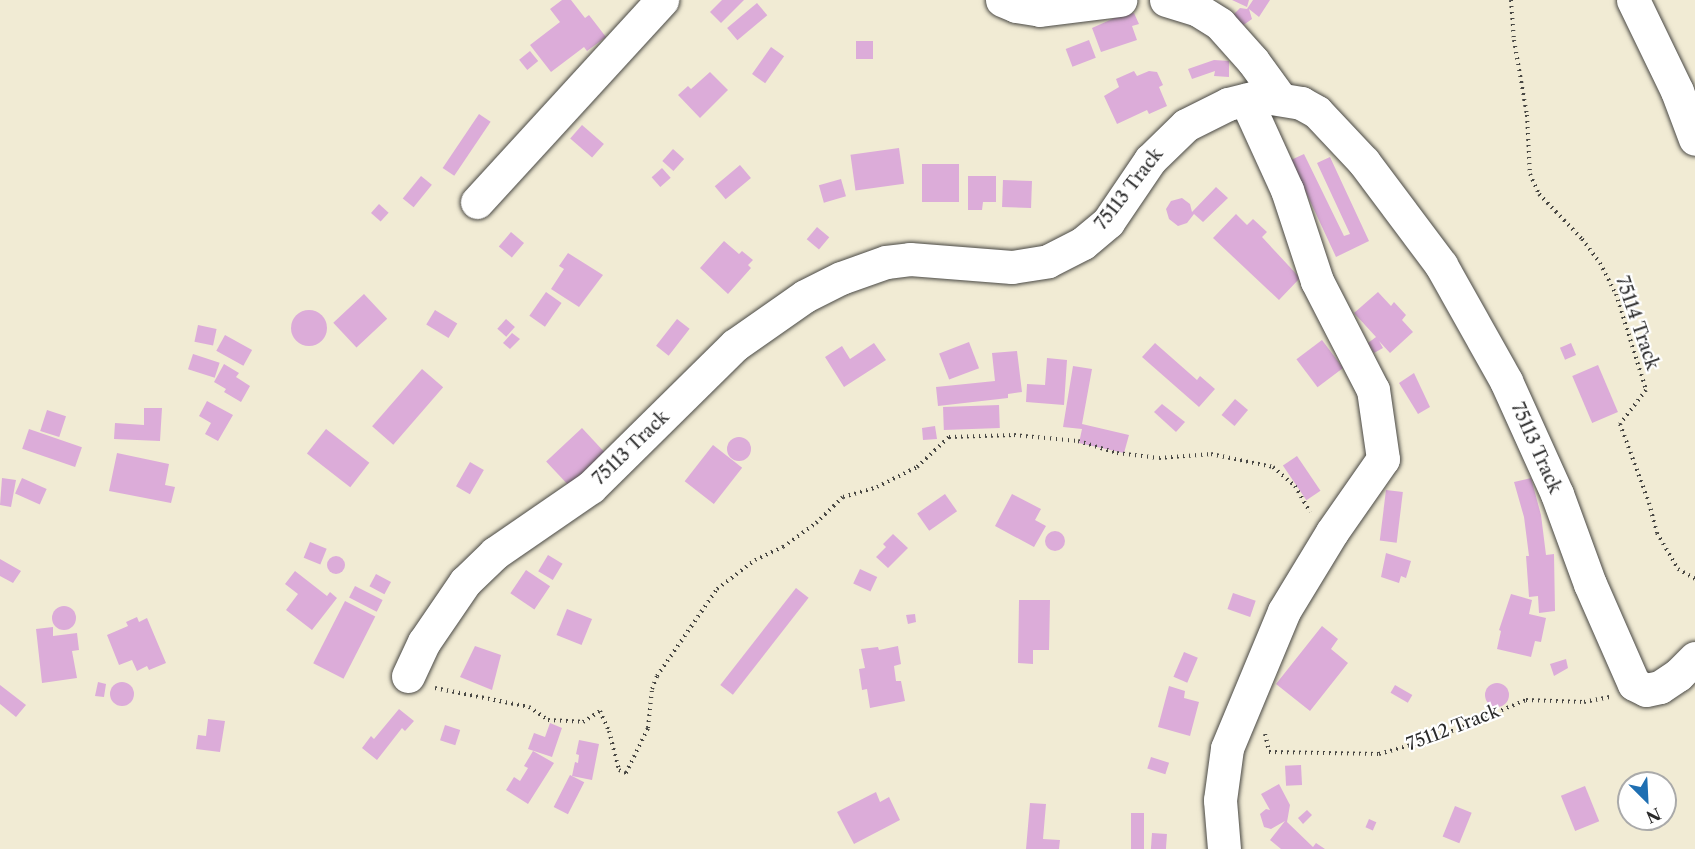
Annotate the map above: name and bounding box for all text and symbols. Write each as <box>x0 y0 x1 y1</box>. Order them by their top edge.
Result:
street label: 75113 Track <box>1090 144 1168 234</box>
street label: 75114 Track <box>1611 273 1663 373</box>
street label: 75113 Track <box>1506 399 1566 497</box>
street label: 75113 Track <box>588 406 674 490</box>
street label: 75112 Track <box>1403 700 1503 756</box>
north arrow <box>1617 771 1677 831</box>
text: N <box>1643 804 1664 828</box>

